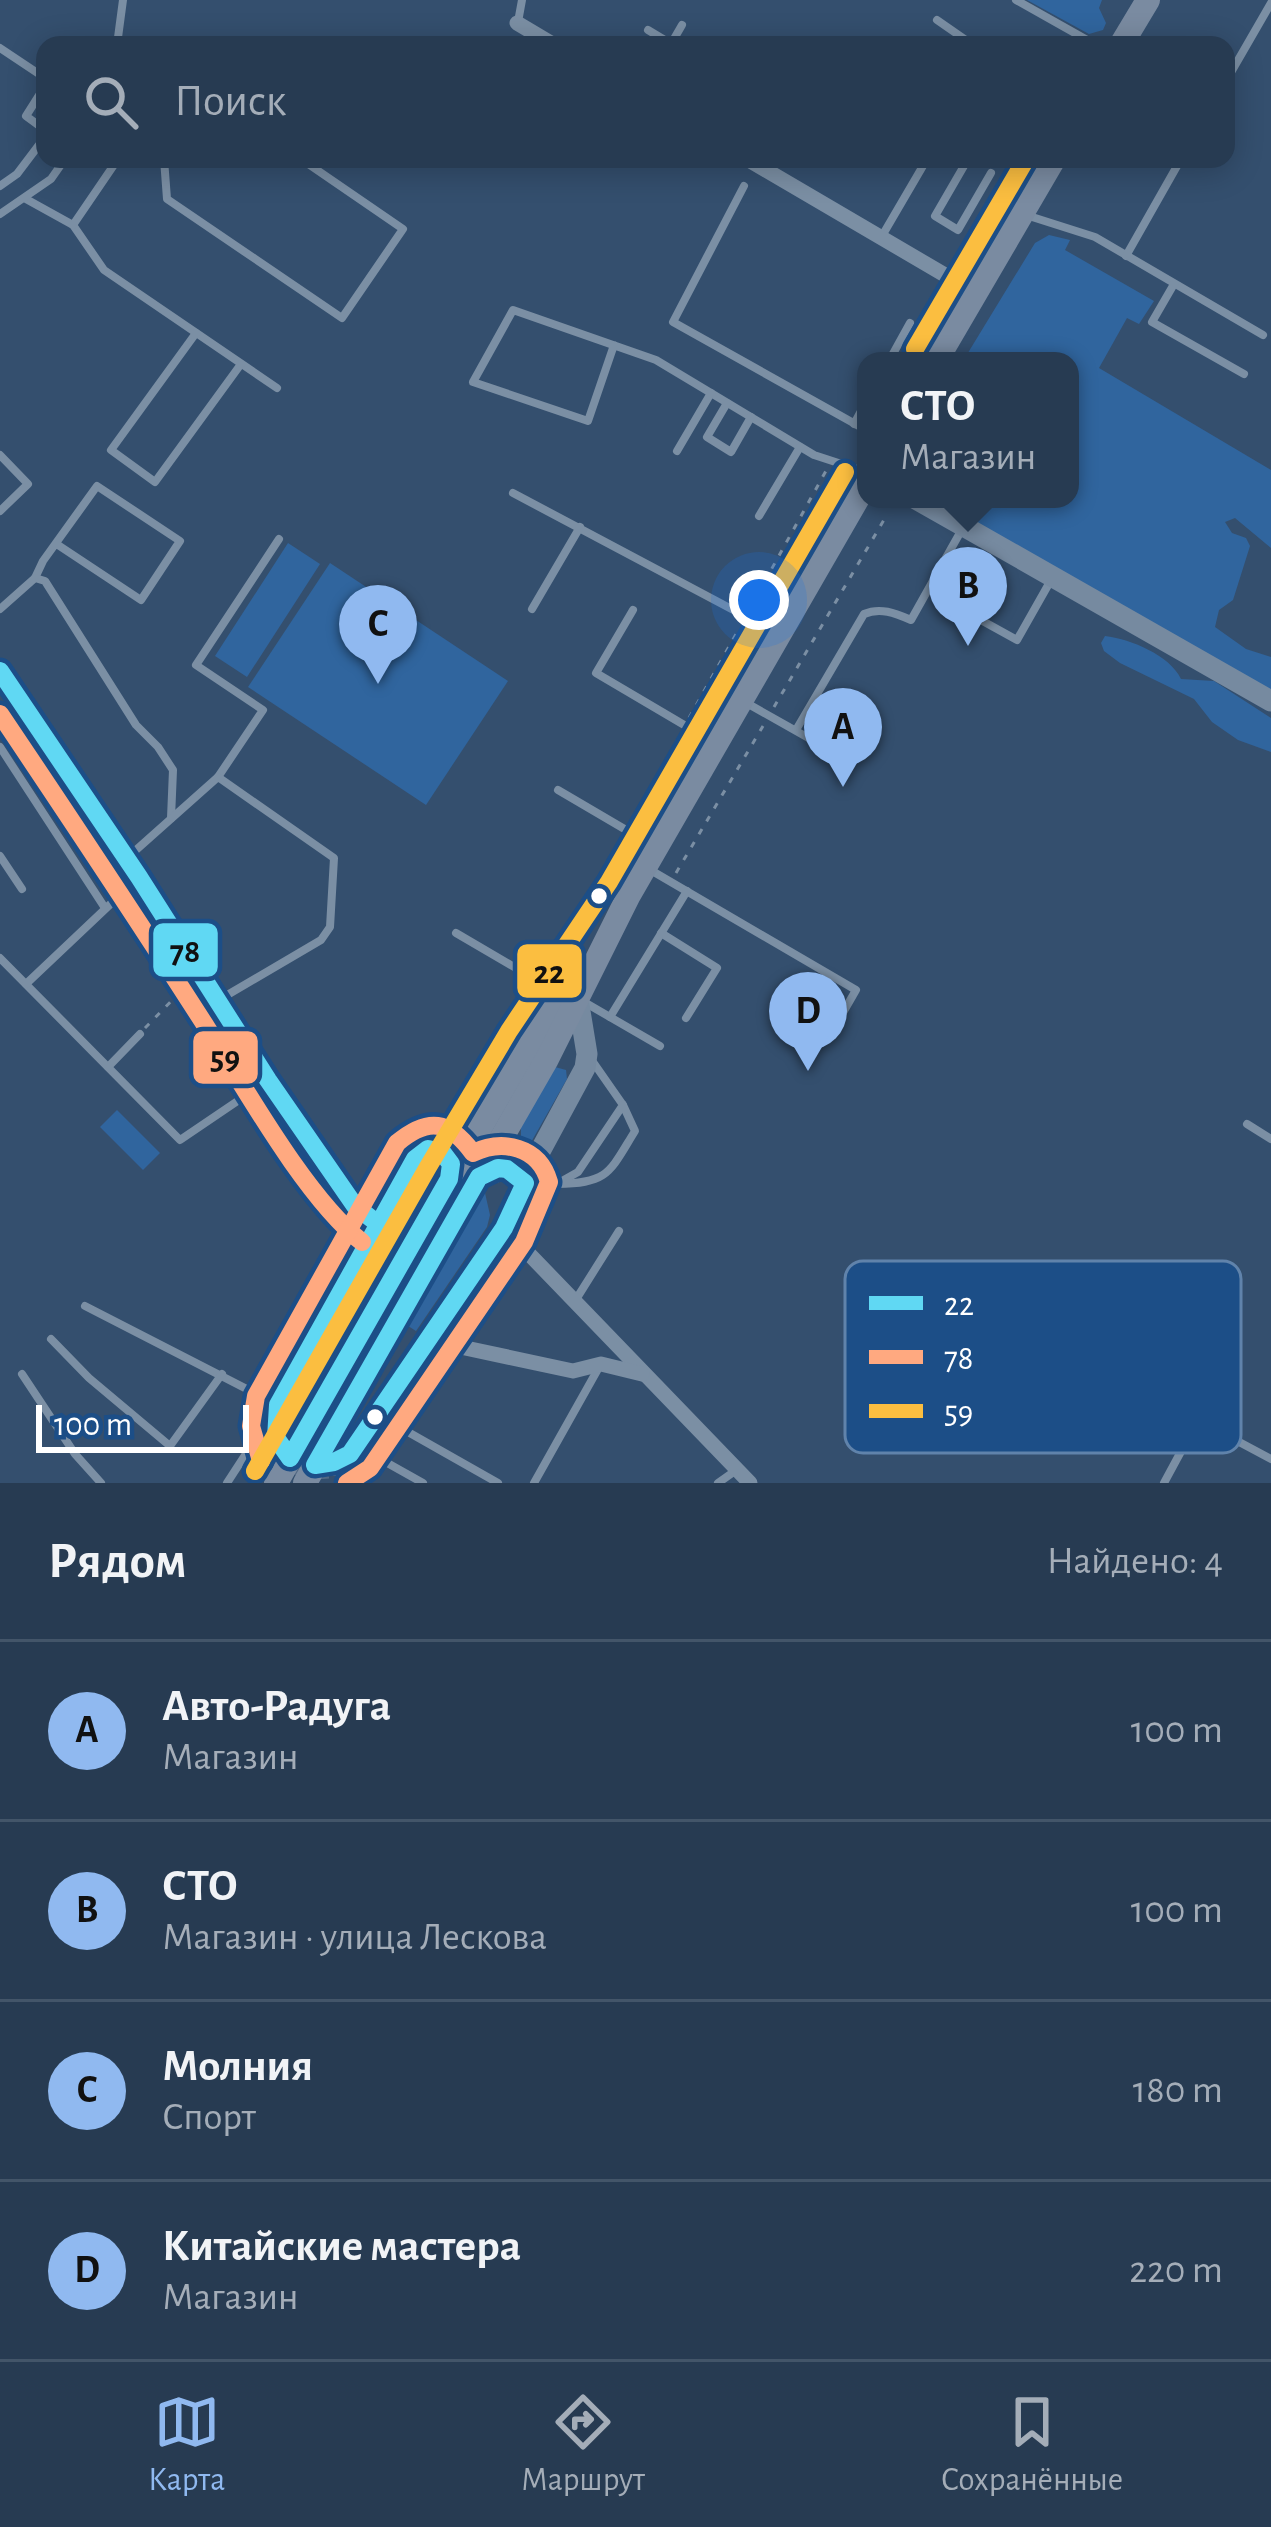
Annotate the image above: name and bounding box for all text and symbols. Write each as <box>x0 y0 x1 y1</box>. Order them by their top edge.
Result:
search box <box>36 36 1235 168</box>
icon: search <box>78 69 144 135</box>
text: Поиск <box>174 79 286 124</box>
popup <box>857 352 1079 508</box>
text: СТО <box>900 384 976 429</box>
text: Магазин <box>900 438 1036 477</box>
pin: B <box>929 547 1007 646</box>
your location <box>729 570 789 630</box>
pin: C <box>339 585 417 684</box>
pin: A <box>804 688 882 787</box>
unlabelled marker <box>588 885 610 907</box>
line badge: 78 <box>151 921 220 979</box>
text: 78 <box>170 936 200 969</box>
line badge: 22 <box>515 942 584 1000</box>
text: 22 <box>533 957 565 990</box>
pin: D <box>769 972 847 1071</box>
line badge: 59 <box>191 1029 260 1086</box>
text: 59 <box>210 1043 240 1076</box>
legend <box>845 1261 1241 1453</box>
text: 22 <box>944 1289 974 1322</box>
text: 78 <box>944 1343 973 1376</box>
text: 59 <box>944 1397 973 1430</box>
scale bar <box>36 1399 249 1452</box>
unlabelled marker <box>364 1406 386 1428</box>
text: 100 m <box>54 1409 132 1442</box>
text: Рядом <box>48 1536 187 1587</box>
text: Найдено: 4 <box>1047 1542 1223 1581</box>
text: Авто-Радуга <box>162 1684 391 1729</box>
text: A <box>75 1711 99 1750</box>
text: 100 m <box>1131 1711 1223 1750</box>
text: Магазин <box>162 1738 299 1777</box>
text: СТО <box>162 1864 238 1909</box>
text: B <box>76 1891 98 1930</box>
text: 100 m <box>1131 1891 1223 1930</box>
text: Магазин · улица Лескова <box>162 1918 547 1957</box>
text: Молния <box>162 2044 313 2089</box>
text: C <box>77 2071 97 2110</box>
text: 180 m <box>1133 2071 1223 2110</box>
text: Спорт <box>162 2098 256 2137</box>
text: Китайские мастера <box>162 2224 521 2269</box>
text: D <box>74 2251 100 2290</box>
text: 220 m <box>1129 2251 1223 2290</box>
text: Магазин <box>162 2278 299 2317</box>
tab: Карта <box>148 2389 225 2501</box>
tab: Маршрут <box>521 2389 645 2501</box>
tab: Сохранённые <box>941 2389 1123 2501</box>

